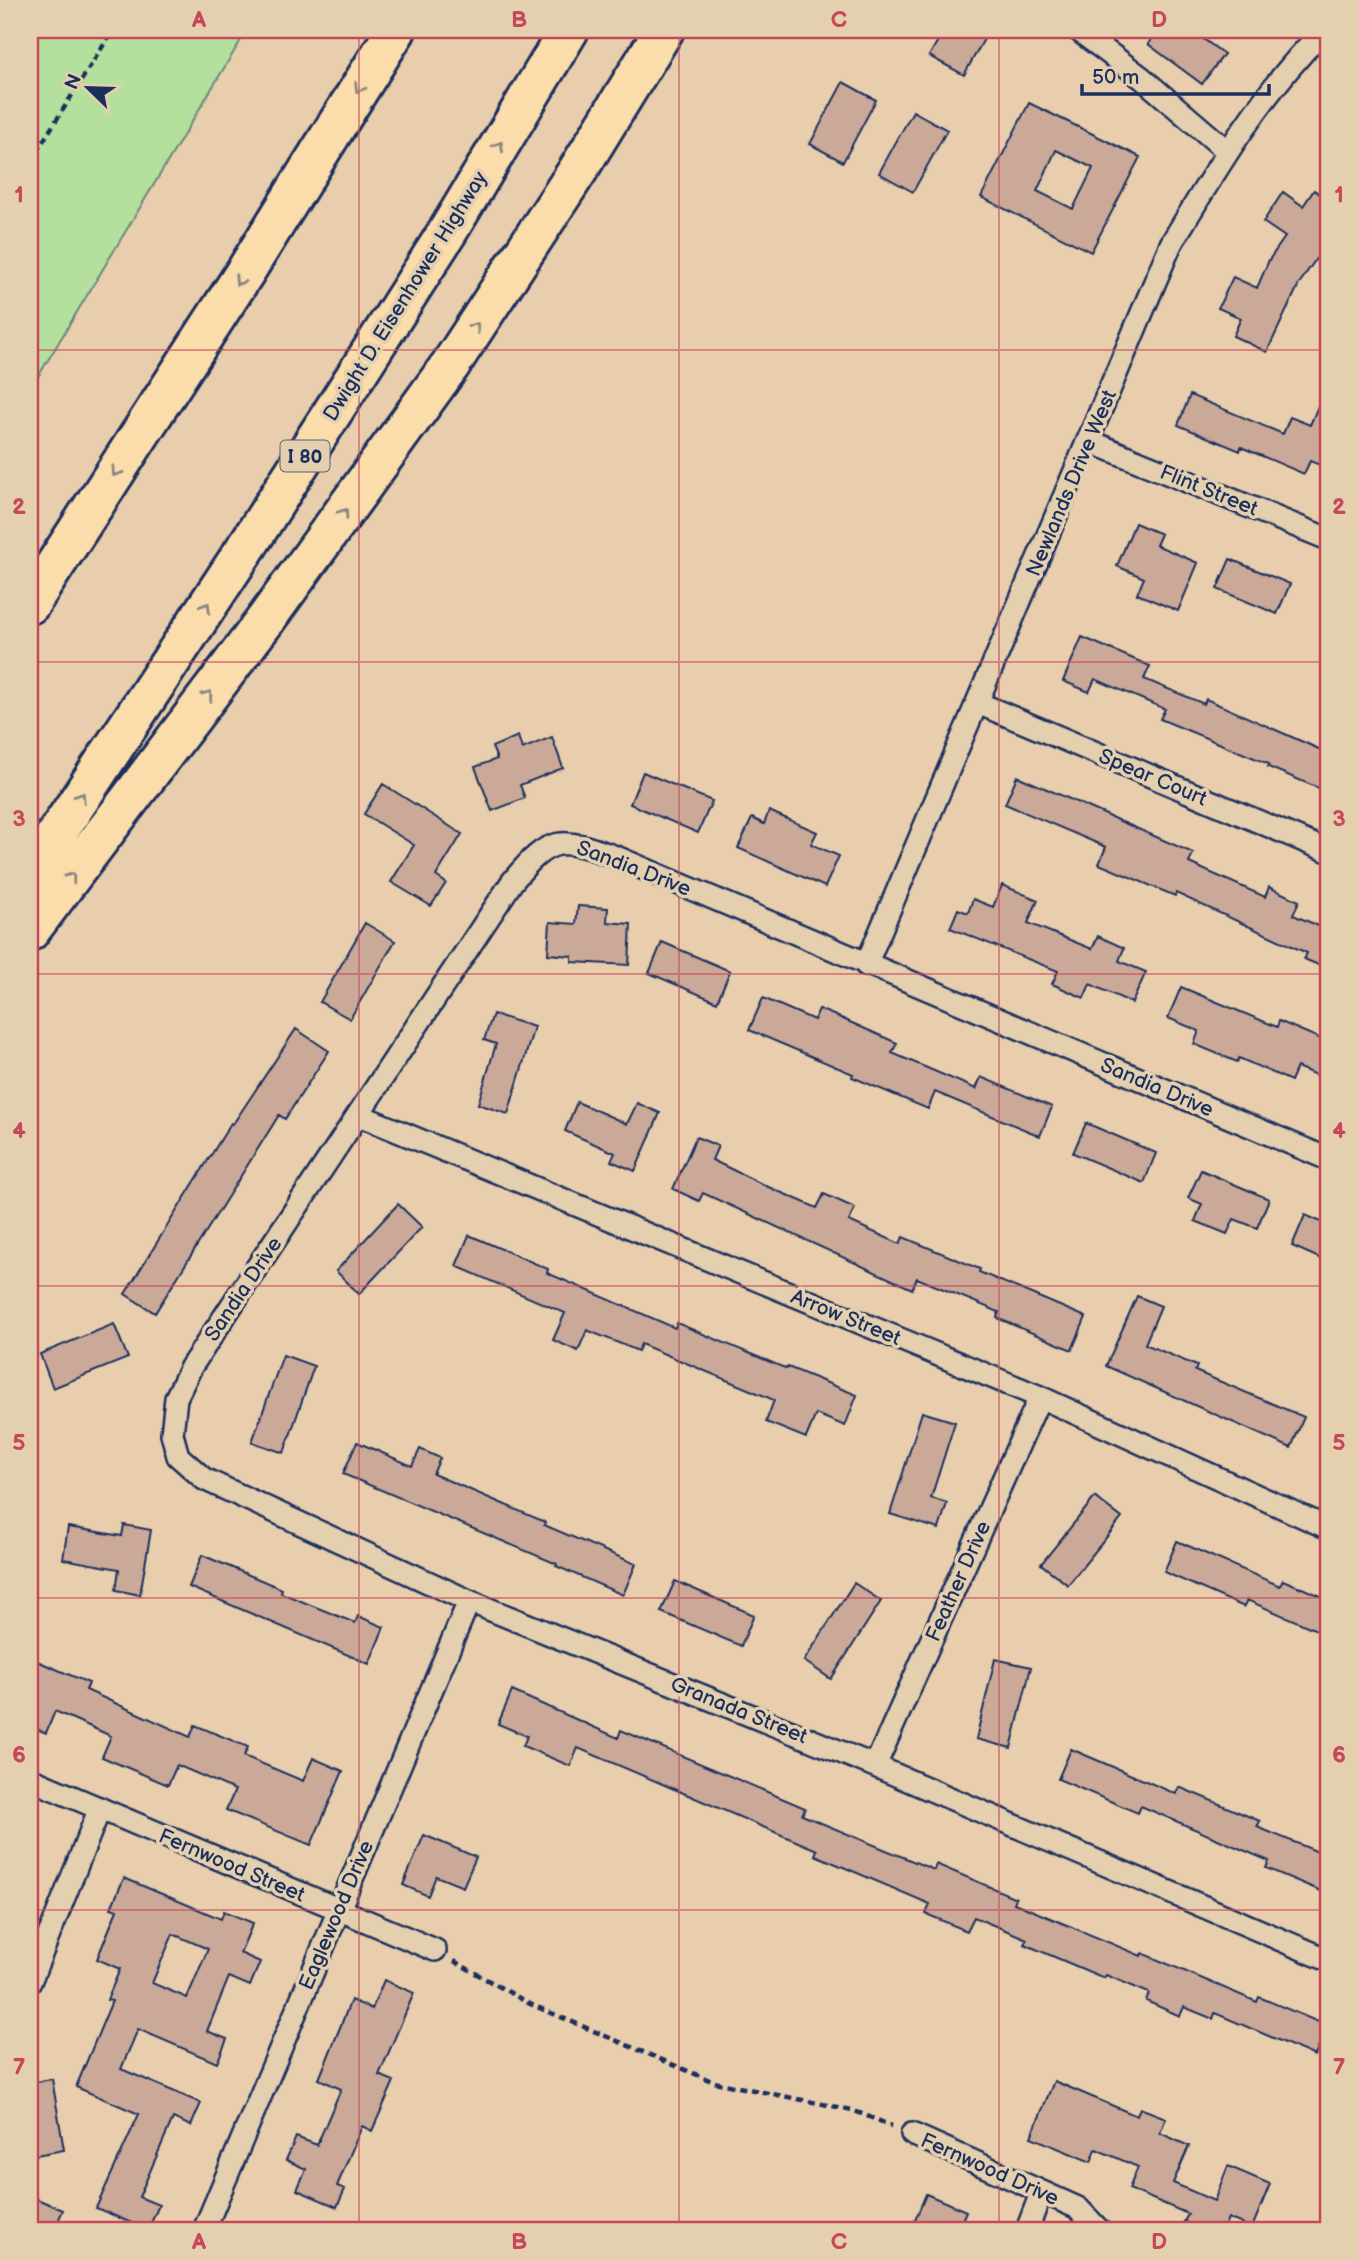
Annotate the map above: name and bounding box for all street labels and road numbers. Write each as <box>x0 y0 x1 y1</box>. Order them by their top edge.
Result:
street label: Dwight D. Eisenhower Highway <box>318 166 493 426</box>
street label: Newlands Drive West <box>1021 386 1122 580</box>
road number: I 80 <box>280 440 330 471</box>
street label: Flint Street <box>1156 460 1262 522</box>
street label: Spear Court <box>1095 743 1211 812</box>
street label: Sandia Drive <box>573 835 694 902</box>
street label: Sandia Drive <box>1097 1052 1217 1122</box>
street label: Sandia Drive <box>199 1232 287 1346</box>
street label: Arrow Street <box>787 1284 905 1351</box>
street label: Feather Drive <box>921 1517 996 1645</box>
street label: Granada Street <box>667 1672 811 1749</box>
street label: Fernwood Street <box>155 1823 309 1908</box>
street label: Eaglewood Drive <box>294 1837 379 1994</box>
street label: Fernwood Drive <box>917 2128 1063 2211</box>

